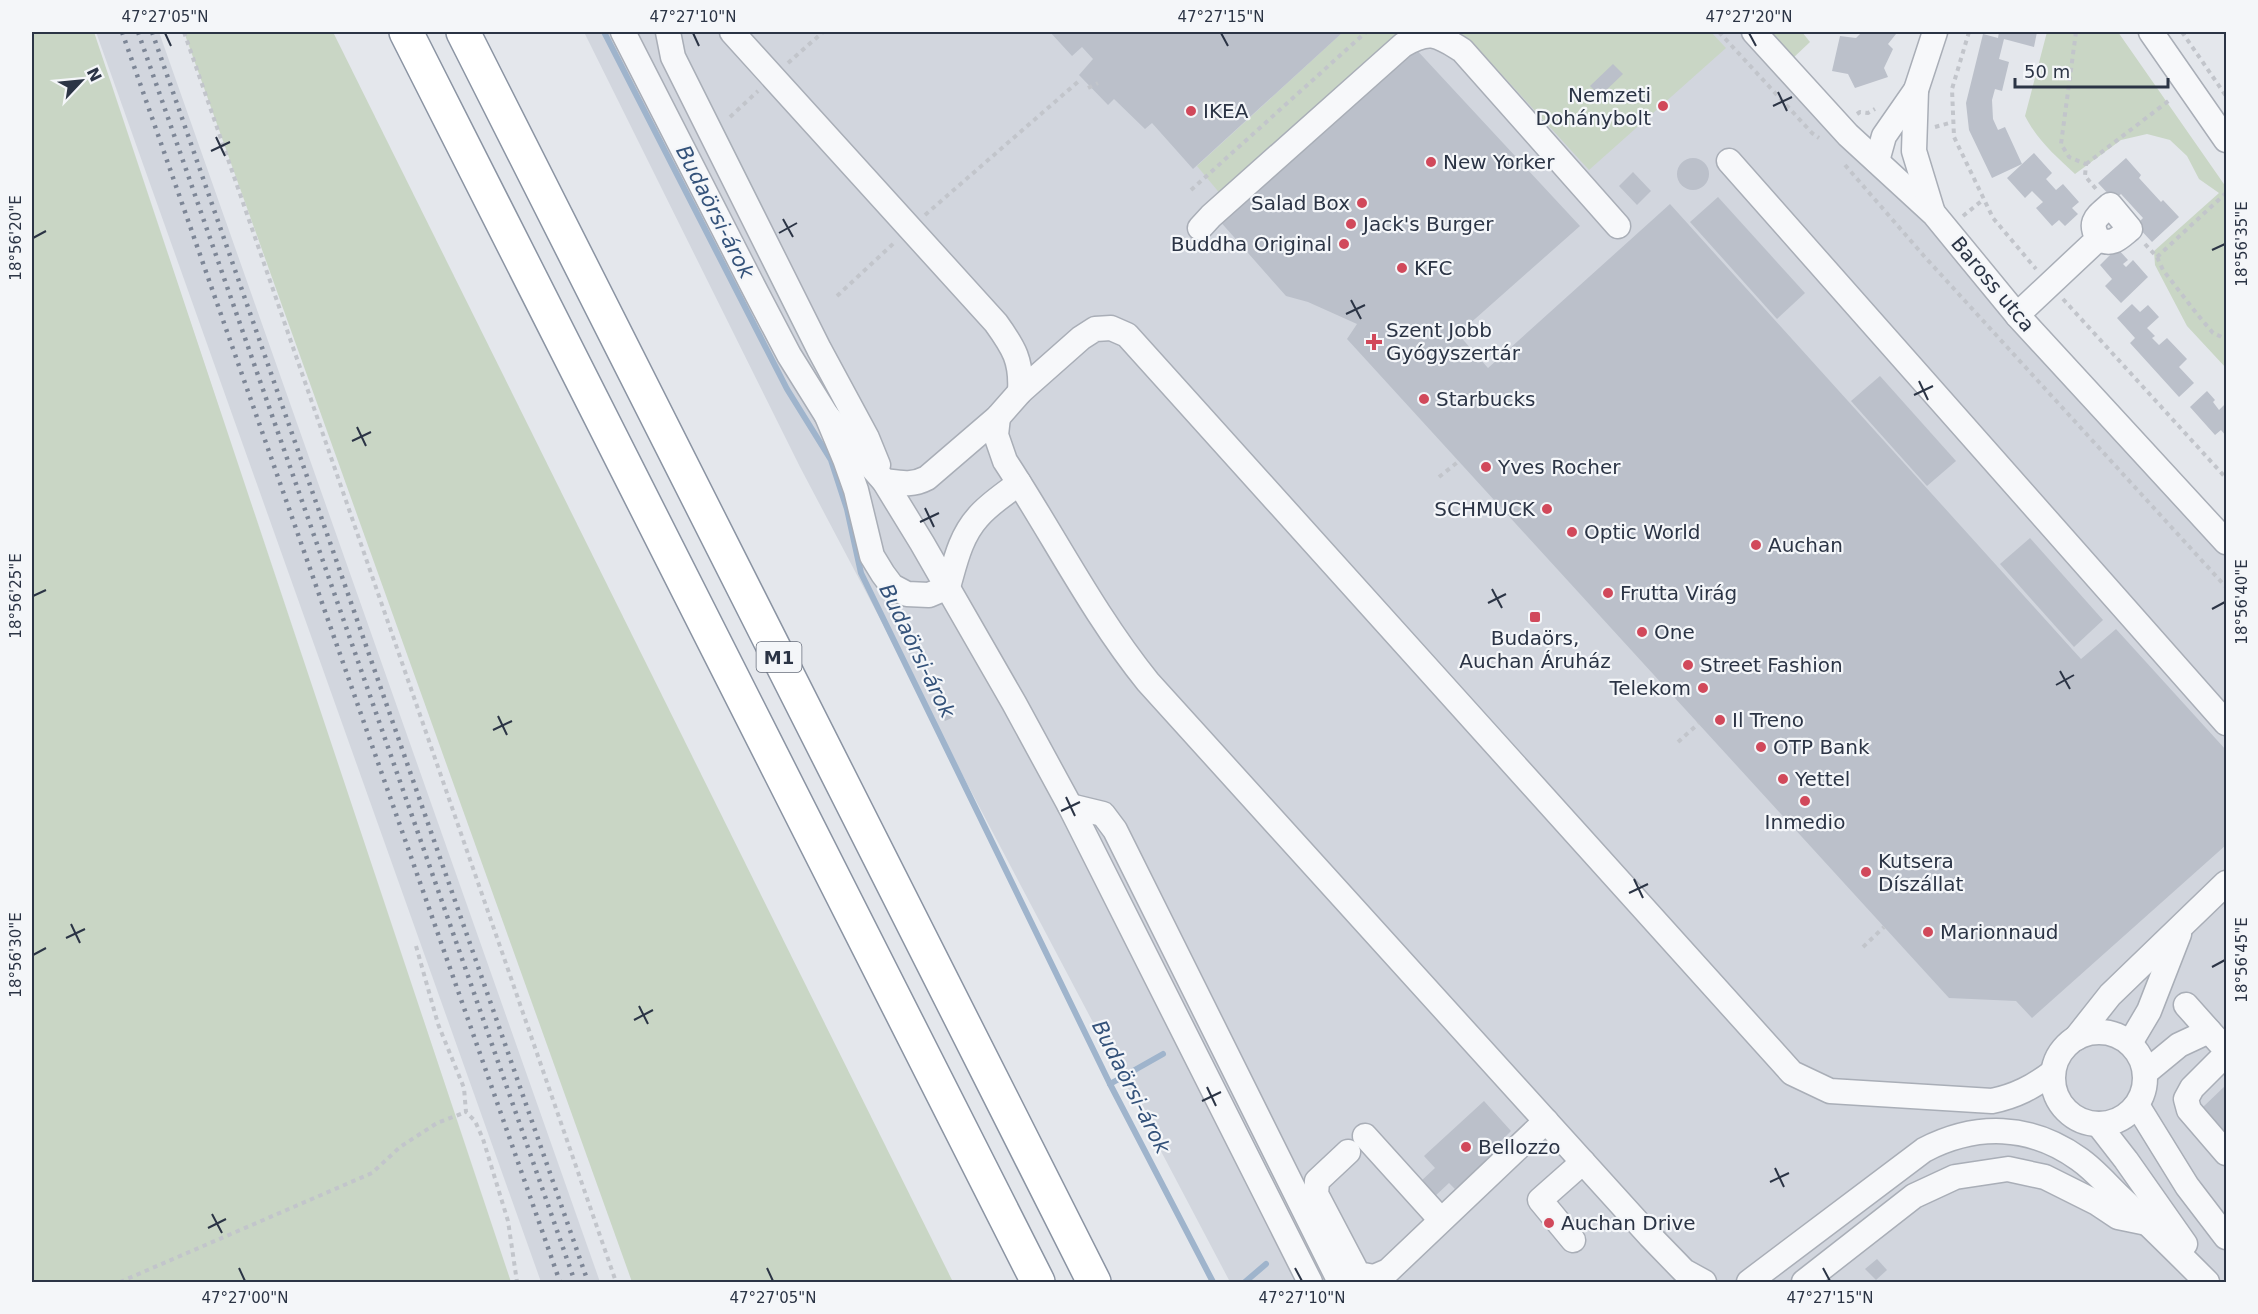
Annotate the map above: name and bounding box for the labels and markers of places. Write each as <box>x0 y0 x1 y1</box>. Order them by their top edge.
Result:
place label: Nemzeti Dohánybolt <box>1536 83 1651 130</box>
place label: IKEA <box>1203 99 1249 123</box>
marker: Nemzeti Dohánybolt <box>1656 99 1670 113</box>
marker: IKEA <box>1184 104 1198 118</box>
place label: New Yorker <box>1443 150 1555 174</box>
marker: New Yorker <box>1424 155 1438 169</box>
place label: Salad Box <box>1251 191 1350 215</box>
marker: Salad Box <box>1355 196 1369 210</box>
place label: Jack's Burger <box>1361 212 1494 236</box>
marker: Jack's Burger <box>1344 217 1358 231</box>
place label: Buddha Original <box>1171 232 1332 256</box>
marker: Buddha Original <box>1337 237 1351 251</box>
place label: KFC <box>1414 256 1453 280</box>
marker: KFC <box>1395 261 1409 275</box>
place label: Szent Jobb Gyógyszertár <box>1386 318 1521 365</box>
marker: Szent Jobb Gyógyszertár <box>1367 335 1381 349</box>
place label: Starbucks <box>1436 387 1535 411</box>
marker: Starbucks <box>1417 392 1431 406</box>
place label: Yves Rocher <box>1497 455 1621 479</box>
marker: Yves Rocher <box>1479 460 1493 474</box>
place label: SCHMUCK <box>1434 497 1536 521</box>
marker: SCHMUCK <box>1540 502 1554 516</box>
place label: Optic World <box>1584 520 1701 544</box>
marker: Optic World <box>1565 525 1579 539</box>
place label: Auchan <box>1768 533 1843 557</box>
marker: Auchan <box>1749 538 1763 552</box>
place label: Frutta Virág <box>1620 581 1737 605</box>
marker: Frutta Virág <box>1601 586 1615 600</box>
marker: Budaörs, Auchan Áruház <box>1528 610 1542 624</box>
place label: One <box>1654 620 1695 644</box>
marker: One <box>1635 625 1649 639</box>
place label: Budaörs, Auchan Áruház <box>1459 626 1611 673</box>
place label: Street Fashion <box>1700 653 1843 677</box>
marker: Street Fashion <box>1681 658 1695 672</box>
place label: Telekom <box>1608 676 1691 700</box>
marker: Telekom <box>1696 681 1710 695</box>
place label: Il Treno <box>1732 708 1804 732</box>
marker: Il Treno <box>1713 713 1727 727</box>
place label: OTP Bank <box>1773 735 1870 759</box>
marker: OTP Bank <box>1754 740 1768 754</box>
place label: Yettel <box>1794 767 1850 791</box>
marker: Yettel <box>1776 772 1790 786</box>
marker: Inmedio <box>1798 794 1812 808</box>
place label: Inmedio <box>1765 810 1845 834</box>
place label: Kutsera Díszállat <box>1878 849 1964 896</box>
marker: Kutsera Díszállat <box>1859 865 1873 879</box>
place label: Marionnaud <box>1940 920 2059 944</box>
marker: Marionnaud <box>1921 925 1935 939</box>
place label: Bellozzo <box>1478 1135 1561 1159</box>
marker: Bellozzo <box>1459 1140 1473 1154</box>
place label: Auchan Drive <box>1561 1211 1696 1235</box>
marker: Auchan Drive <box>1542 1216 1556 1230</box>

